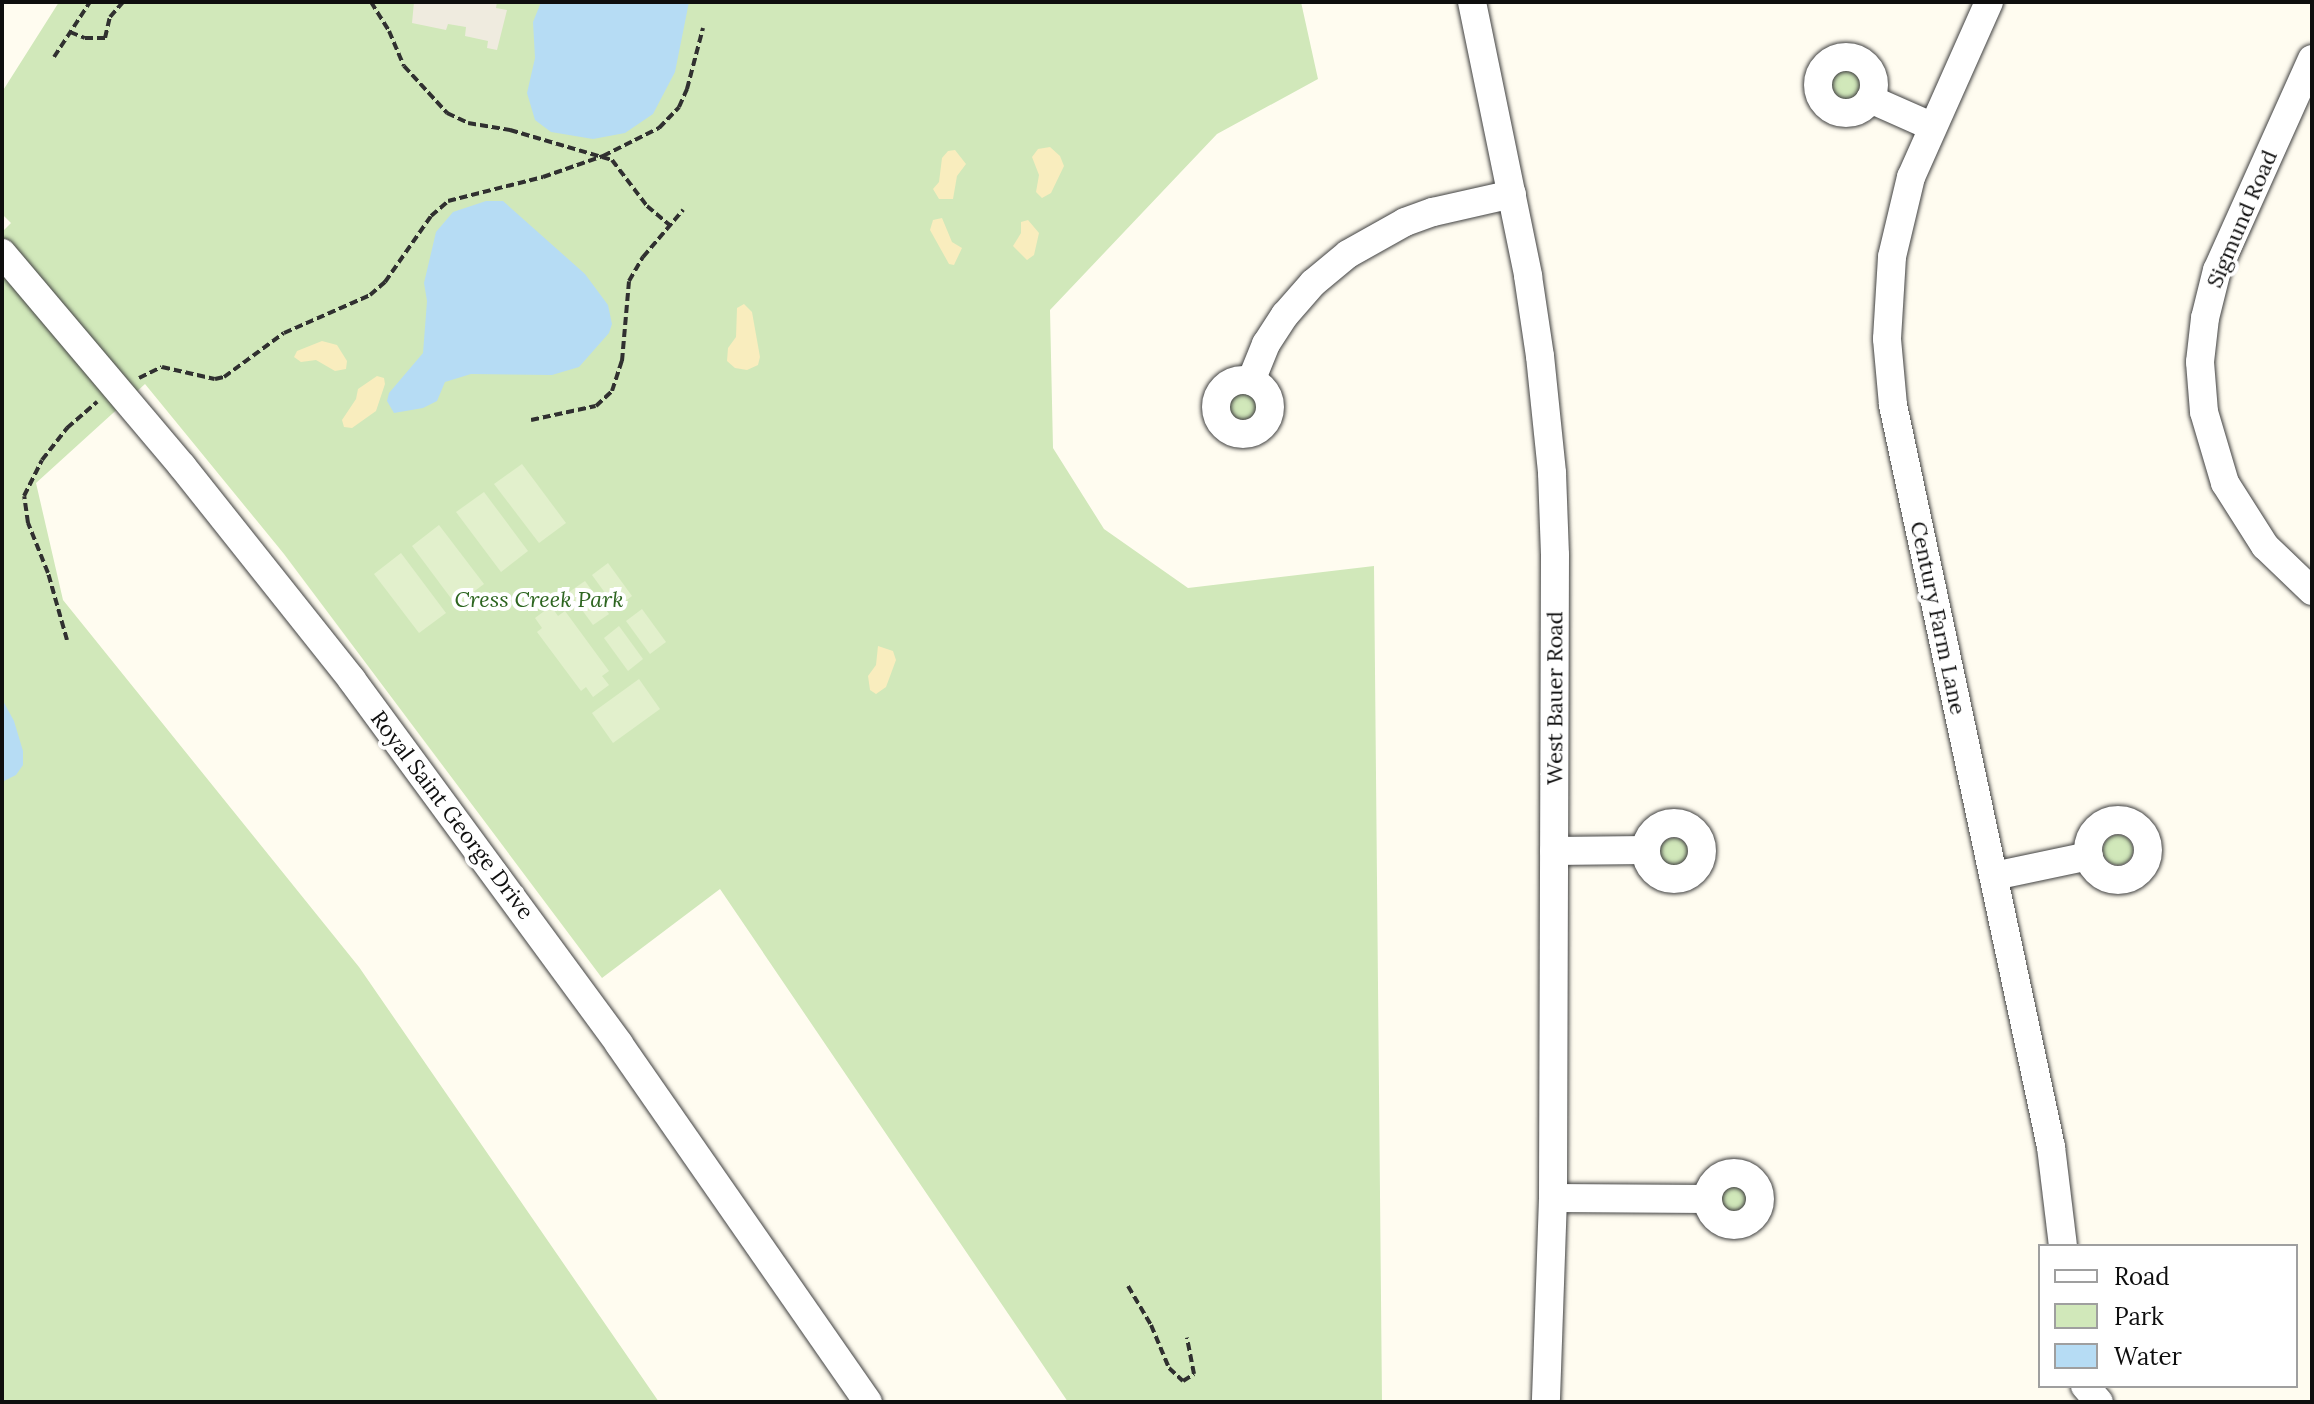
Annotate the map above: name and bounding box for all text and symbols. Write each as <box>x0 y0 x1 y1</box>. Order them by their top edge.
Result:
street label: Sigmund Road <box>2201 146 2283 292</box>
street label: Century Farm Lane <box>1905 519 1971 717</box>
park label: Cress Creek Park <box>454 587 624 613</box>
street label: West Bauer Road <box>1542 611 1568 785</box>
street label: Royal Saint George Drive <box>365 706 539 924</box>
legend <box>2038 1244 2298 1388</box>
text: Road <box>2114 1261 2170 1292</box>
text: Park <box>2114 1301 2164 1332</box>
text: Water <box>2114 1341 2182 1372</box>

